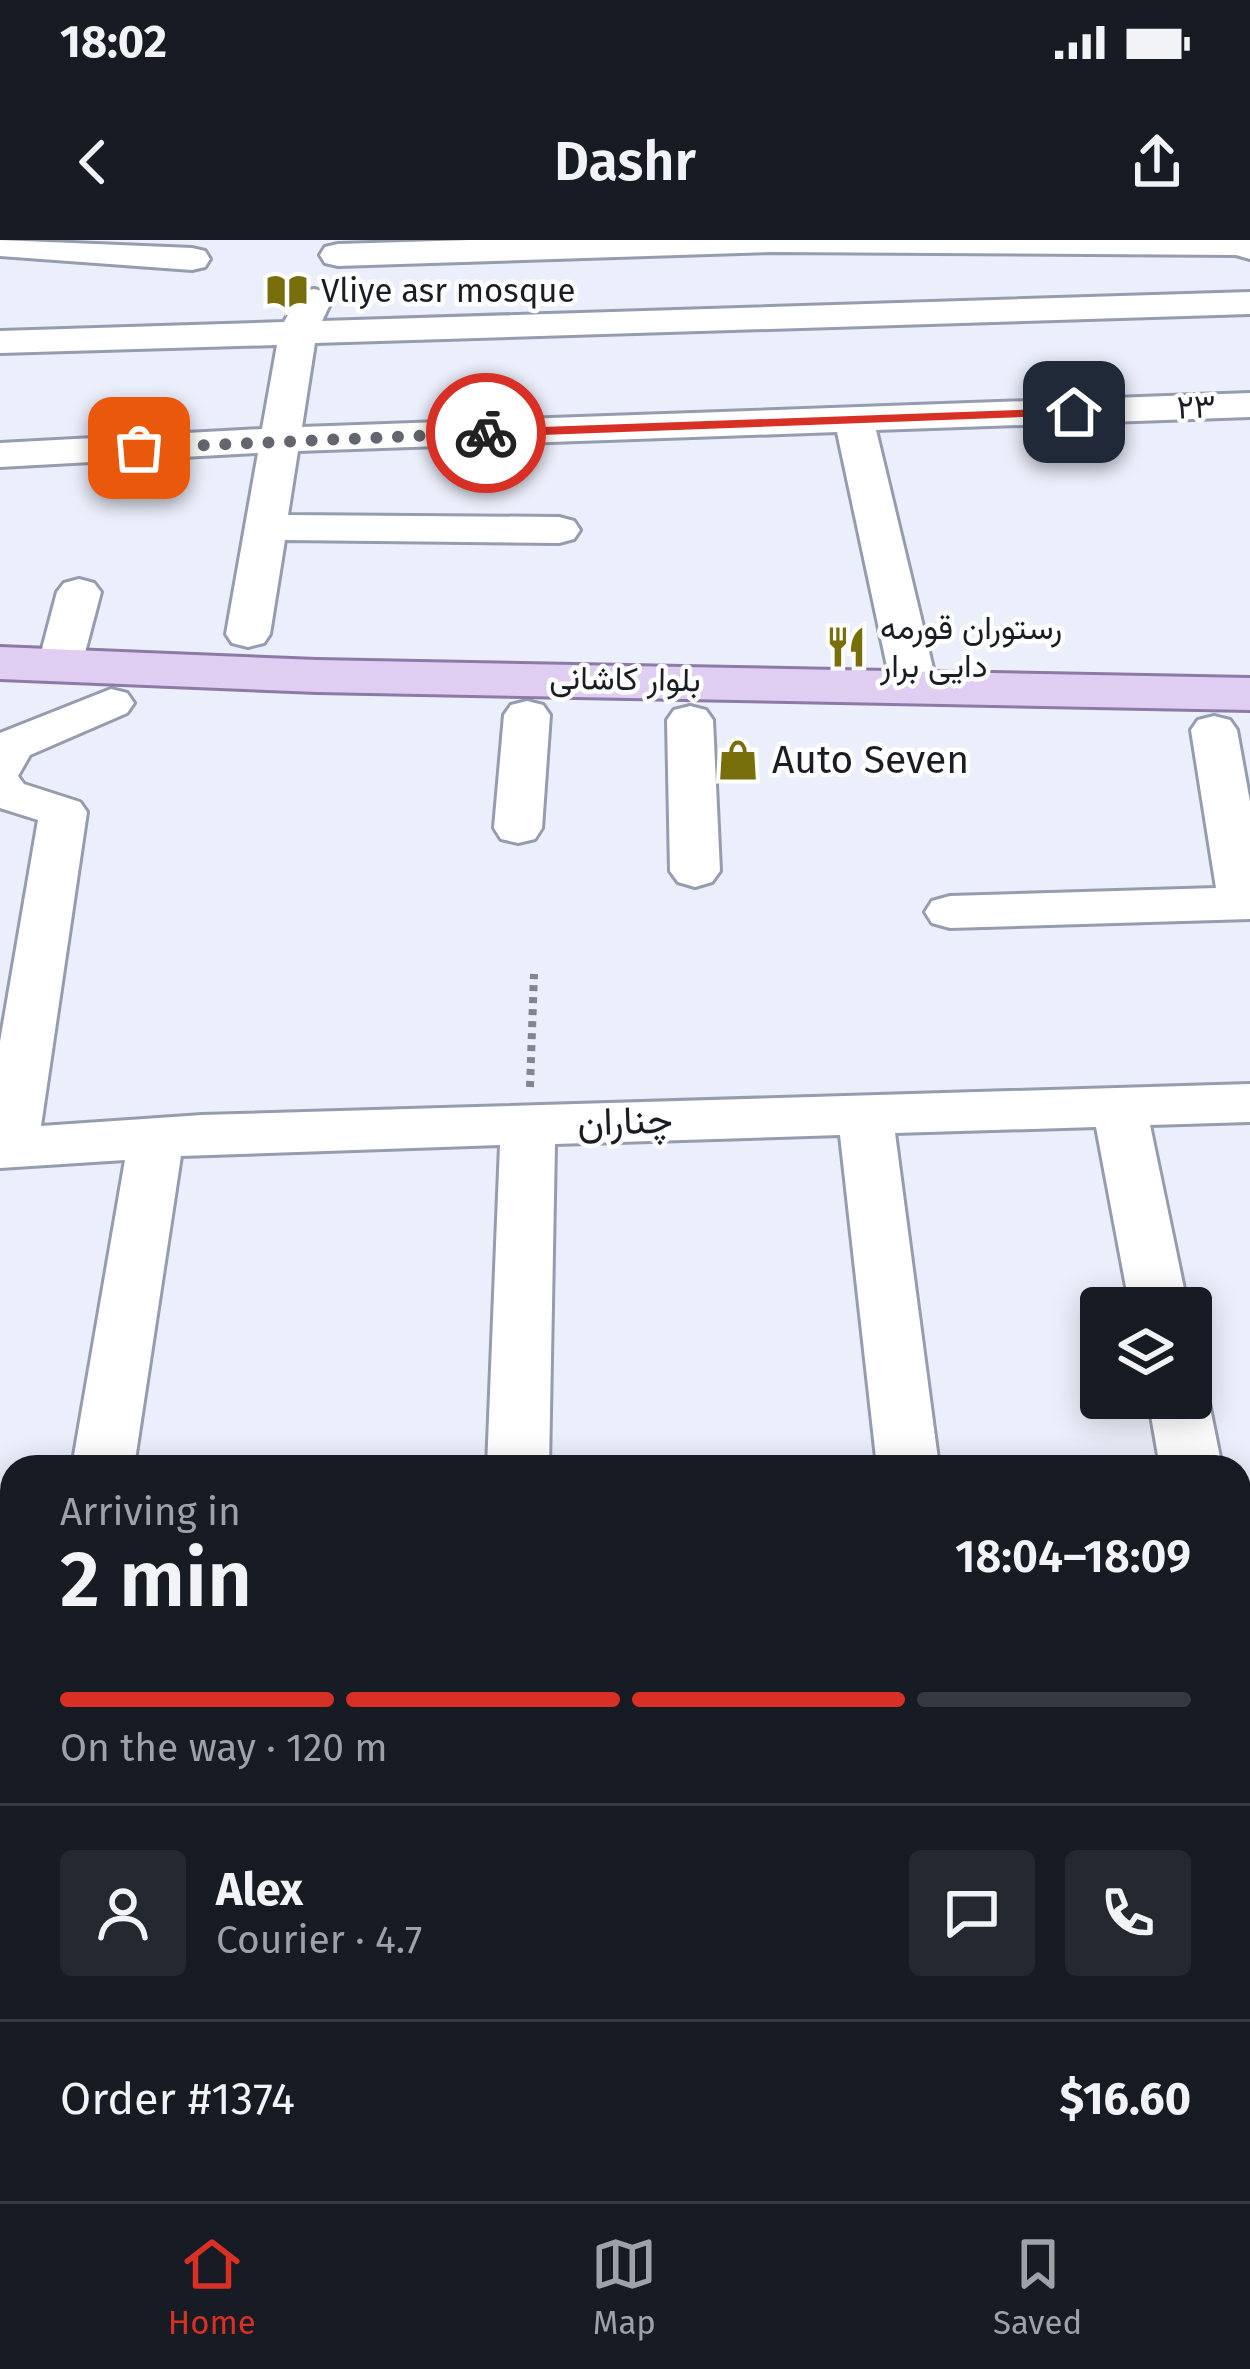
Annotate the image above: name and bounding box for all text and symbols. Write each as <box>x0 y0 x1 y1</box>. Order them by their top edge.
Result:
text: 18:02 <box>60 15 167 69</box>
icon: back <box>60 129 126 195</box>
icon: share <box>1124 129 1190 195</box>
text: Dashr <box>554 130 696 194</box>
library icon: Vliye asr mosque <box>264 268 310 314</box>
place label: Vliye asr mosque <box>321 271 576 311</box>
pin <box>1023 361 1125 463</box>
courier <box>426 373 546 493</box>
icon: home <box>1041 379 1107 445</box>
street label: ۲۳ <box>1176 386 1216 428</box>
pin <box>88 397 190 499</box>
icon: bike <box>453 400 519 466</box>
icon: bag <box>106 415 172 481</box>
place label: رستوران قورمه دایی برار <box>879 608 1062 686</box>
restaurant icon: رستوران قورمه دایی برار <box>823 624 869 670</box>
street label: بلوار کاشانی <box>549 658 701 700</box>
shop icon: Auto Seven <box>715 737 761 783</box>
place label: Auto Seven <box>772 737 969 783</box>
street label: چناران <box>576 1096 674 1149</box>
map controls <box>1080 1287 1212 1419</box>
button: layers <box>1080 1287 1212 1419</box>
text: Arriving in <box>60 1489 241 1535</box>
text: 18:04–18:09 <box>955 1530 1191 1584</box>
text: 2 min <box>60 1533 252 1627</box>
text: On the way · 120 m <box>60 1725 388 1771</box>
button: person <box>60 1850 186 1976</box>
button: chat <box>909 1850 1035 1976</box>
button: phone <box>1065 1850 1191 1976</box>
text: Alex <box>216 1863 303 1917</box>
text: Courier · 4.7 <box>216 1917 422 1963</box>
text: Order #1374 <box>60 2072 295 2126</box>
text: $16.60 <box>1060 2072 1191 2126</box>
tab: Home <box>168 2231 256 2343</box>
tab: Map <box>591 2231 657 2343</box>
tab: Saved <box>993 2231 1082 2343</box>

